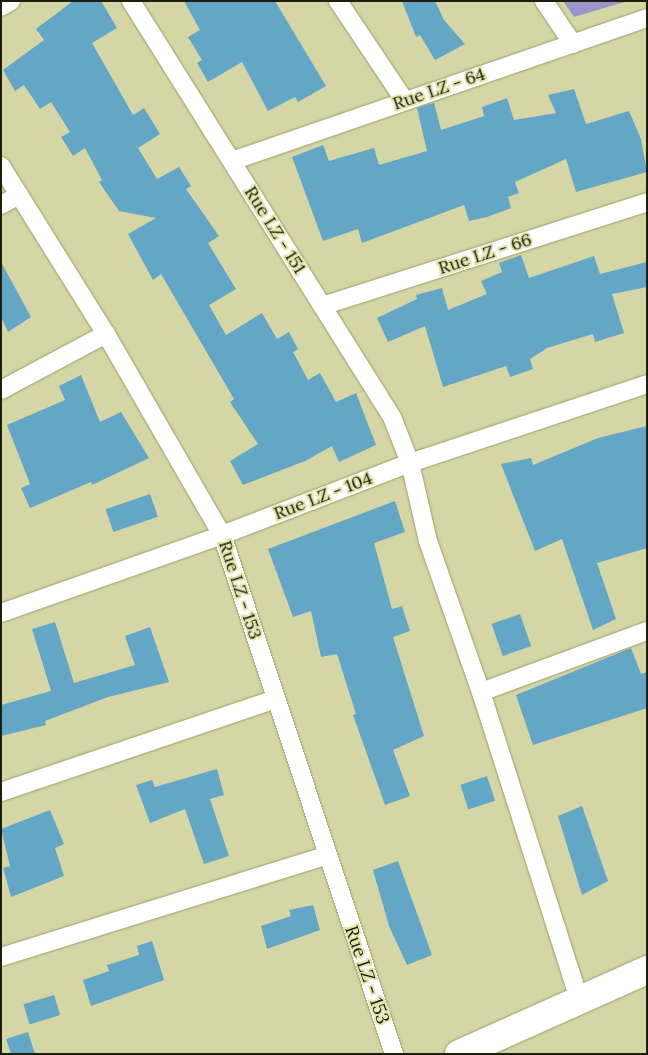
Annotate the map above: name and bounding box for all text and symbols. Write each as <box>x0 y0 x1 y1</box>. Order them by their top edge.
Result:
street label: Rue LZ - 64 <box>390 63 488 115</box>
street label: Rue LZ - 151 <box>240 182 310 278</box>
street label: Rue LZ - 66 <box>436 229 534 279</box>
street label: Rue LZ - 104 <box>271 467 375 525</box>
street label: Rue LZ - 153 <box>214 538 266 642</box>
street label: Rue LZ - 153 <box>340 923 394 1027</box>

